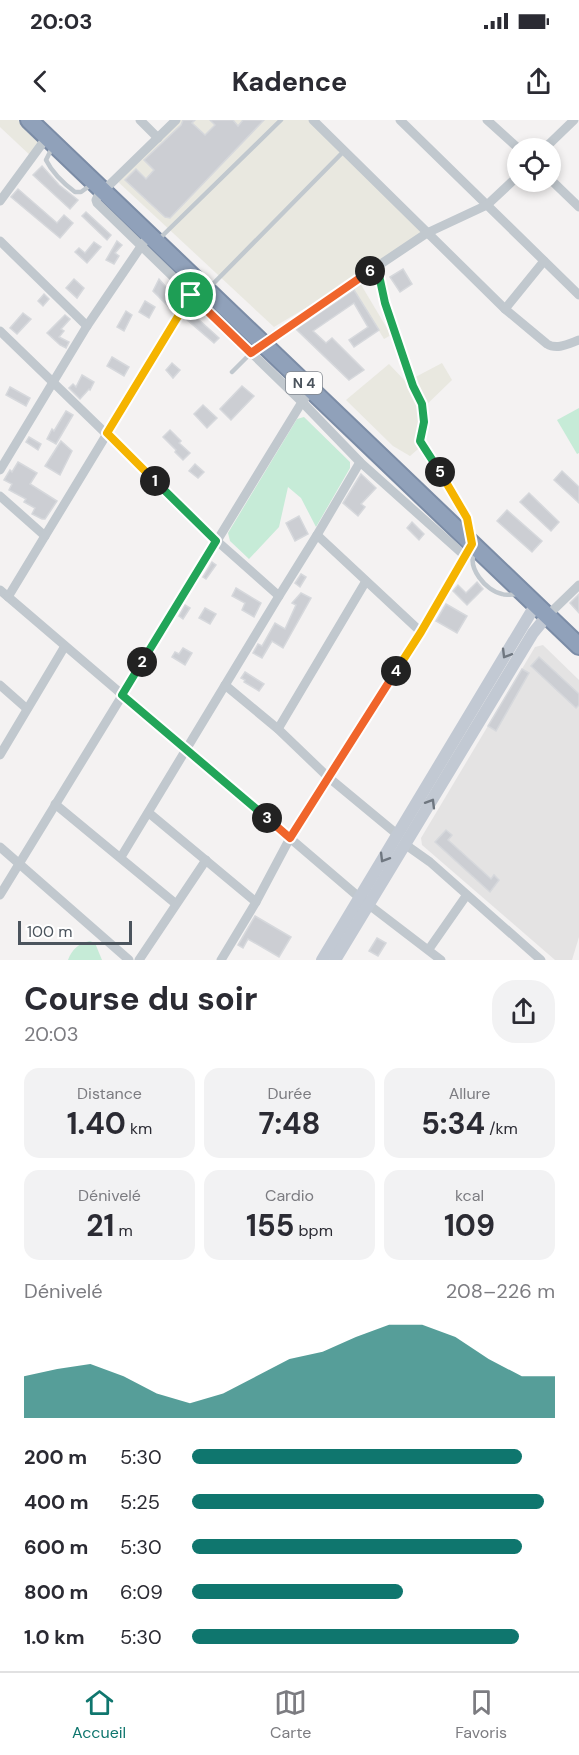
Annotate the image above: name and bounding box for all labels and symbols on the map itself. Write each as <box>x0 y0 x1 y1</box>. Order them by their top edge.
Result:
pin: 6 <box>355 256 385 286</box>
pin <box>165 269 216 320</box>
road number: N 4 <box>286 372 322 394</box>
pin: 5 <box>425 457 455 487</box>
pin: 1 <box>140 466 170 496</box>
pin: 2 <box>127 647 157 677</box>
one-way arrow <box>501 648 513 658</box>
pin: 4 <box>381 656 411 686</box>
one-way arrow <box>424 799 436 809</box>
pin: 3 <box>252 803 282 833</box>
one-way arrow <box>380 852 392 862</box>
scale bar <box>18 918 132 946</box>

